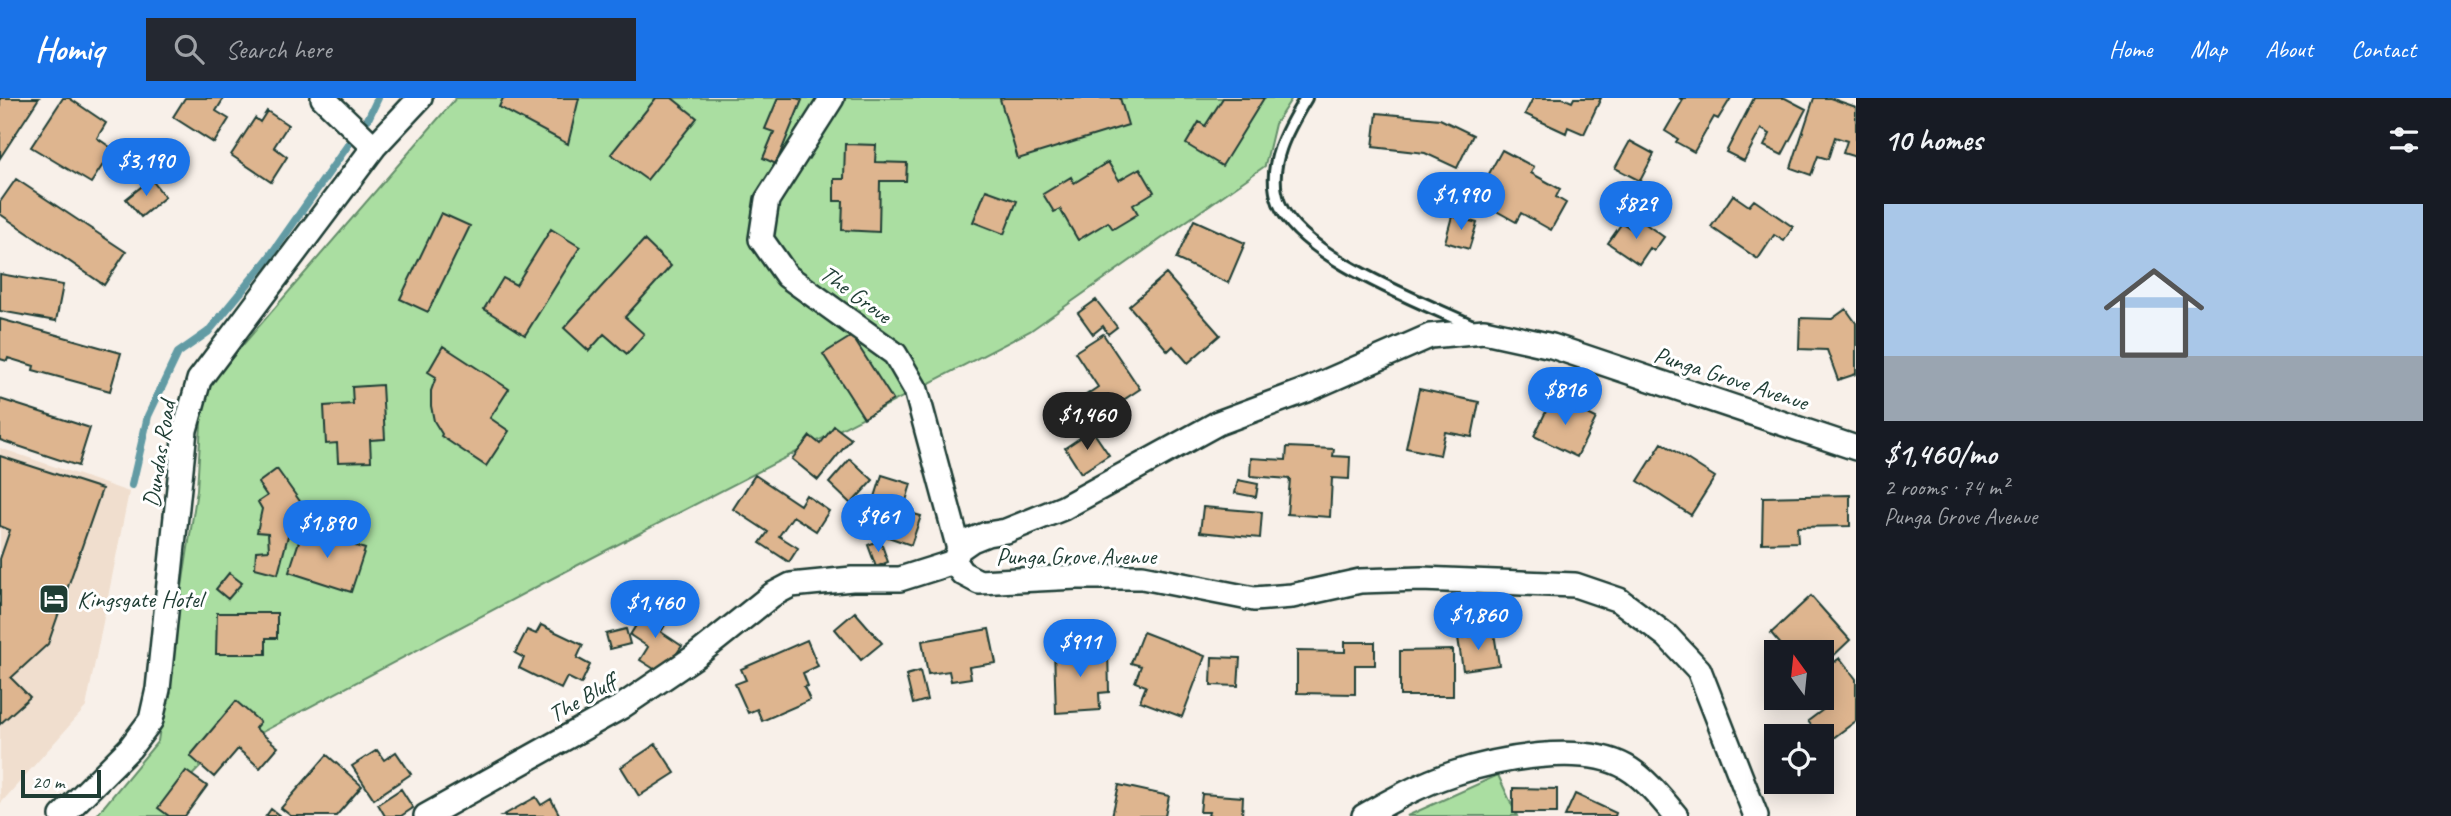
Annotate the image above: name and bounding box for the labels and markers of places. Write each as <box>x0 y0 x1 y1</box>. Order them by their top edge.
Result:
pin: $3,190 <box>89 139 203 198</box>
pin: $1,990 <box>1404 172 1518 232</box>
pin: $829 <box>1595 181 1677 241</box>
pin: $816 <box>1524 368 1606 427</box>
pin: $1,460 <box>1030 392 1144 452</box>
pin: $961 <box>837 494 919 554</box>
pin: $1,890 <box>270 500 384 560</box>
pin: $1,460 <box>598 580 712 640</box>
hotel icon: Kingsgate Hotel <box>37 582 71 616</box>
place label: Kingsgate Hotel <box>77 584 207 614</box>
pin: $1,860 <box>1421 592 1535 652</box>
pin: $911 <box>1039 620 1121 679</box>

